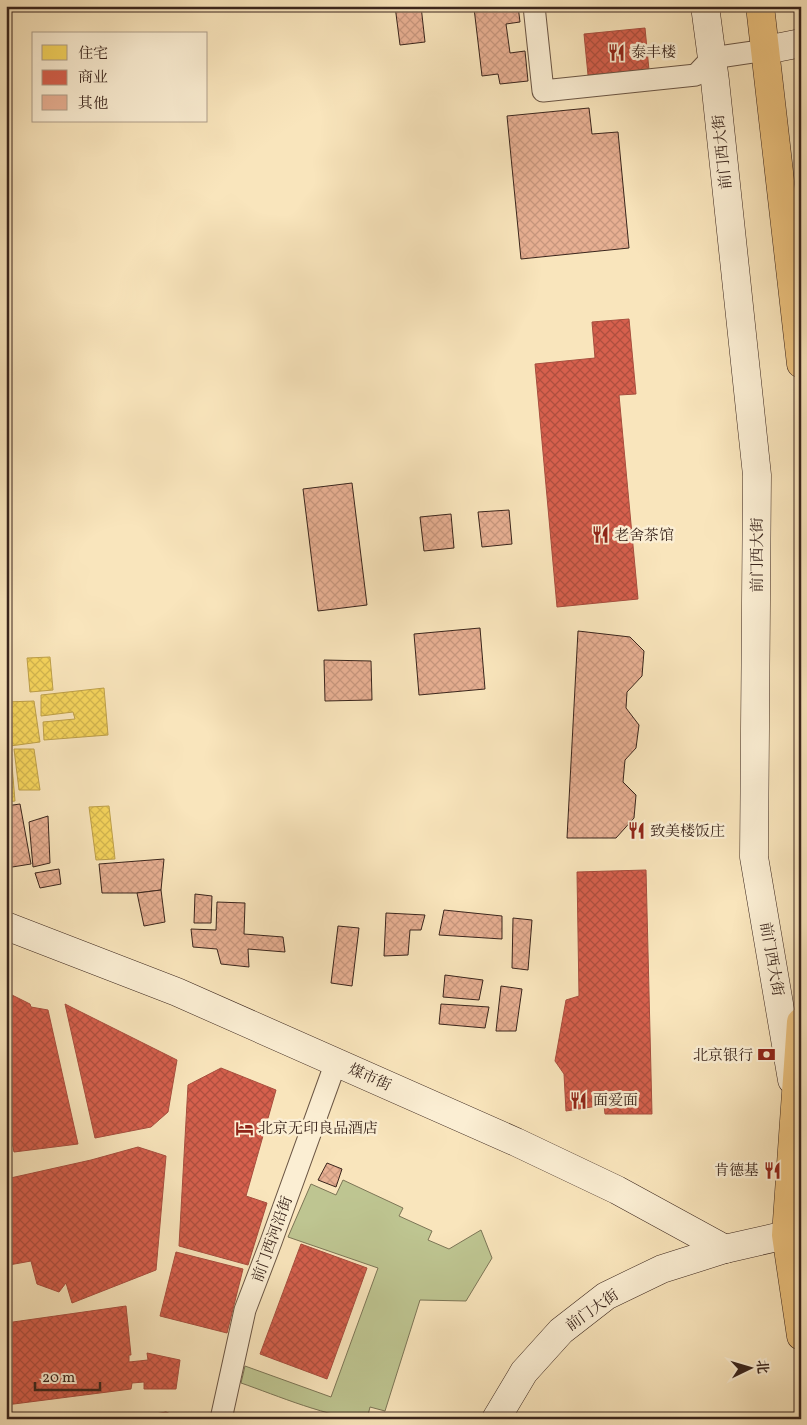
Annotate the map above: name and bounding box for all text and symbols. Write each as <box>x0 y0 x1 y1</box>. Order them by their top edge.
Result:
legend <box>32 32 208 122</box>
restaurant icon: 泰丰楼 <box>607 42 627 62</box>
place label: 泰丰楼 <box>631 43 676 64</box>
text: 住宅 <box>78 44 108 65</box>
text: 商业 <box>78 68 108 89</box>
text: 其他 <box>78 94 108 115</box>
street label: 前门西大街 <box>709 113 738 190</box>
street label: 前门西大街 <box>748 517 769 593</box>
restaurant icon: 老舍茶馆 <box>590 525 610 545</box>
place label: 老舍茶馆 <box>614 526 674 547</box>
restaurant icon: 致美楼饭庄 <box>626 821 646 841</box>
place label: 致美楼饭庄 <box>650 822 725 843</box>
street label: 前门西大街 <box>754 920 787 998</box>
bank icon: 北京银行 <box>757 1045 777 1065</box>
place label: 北京银行 <box>693 1046 753 1067</box>
street label: 煤市街 <box>345 1060 394 1097</box>
restaurant icon: 面爱面 <box>569 1090 589 1110</box>
place label: 面爱面 <box>593 1091 638 1112</box>
hotel icon: 北京无印良品酒店 <box>234 1118 254 1138</box>
place label: 北京无印良品酒店 <box>258 1119 378 1140</box>
restaurant icon: 肯德基 <box>763 1160 783 1180</box>
place label: 肯德基 <box>714 1161 759 1182</box>
street label: 前门西河沿街 <box>248 1194 299 1285</box>
street label: 前门大街 <box>562 1285 623 1337</box>
north arrow <box>724 1342 774 1392</box>
text: 北 <box>751 1359 772 1375</box>
scale bar <box>35 1360 100 1392</box>
text: 20 m <box>42 1368 75 1389</box>

